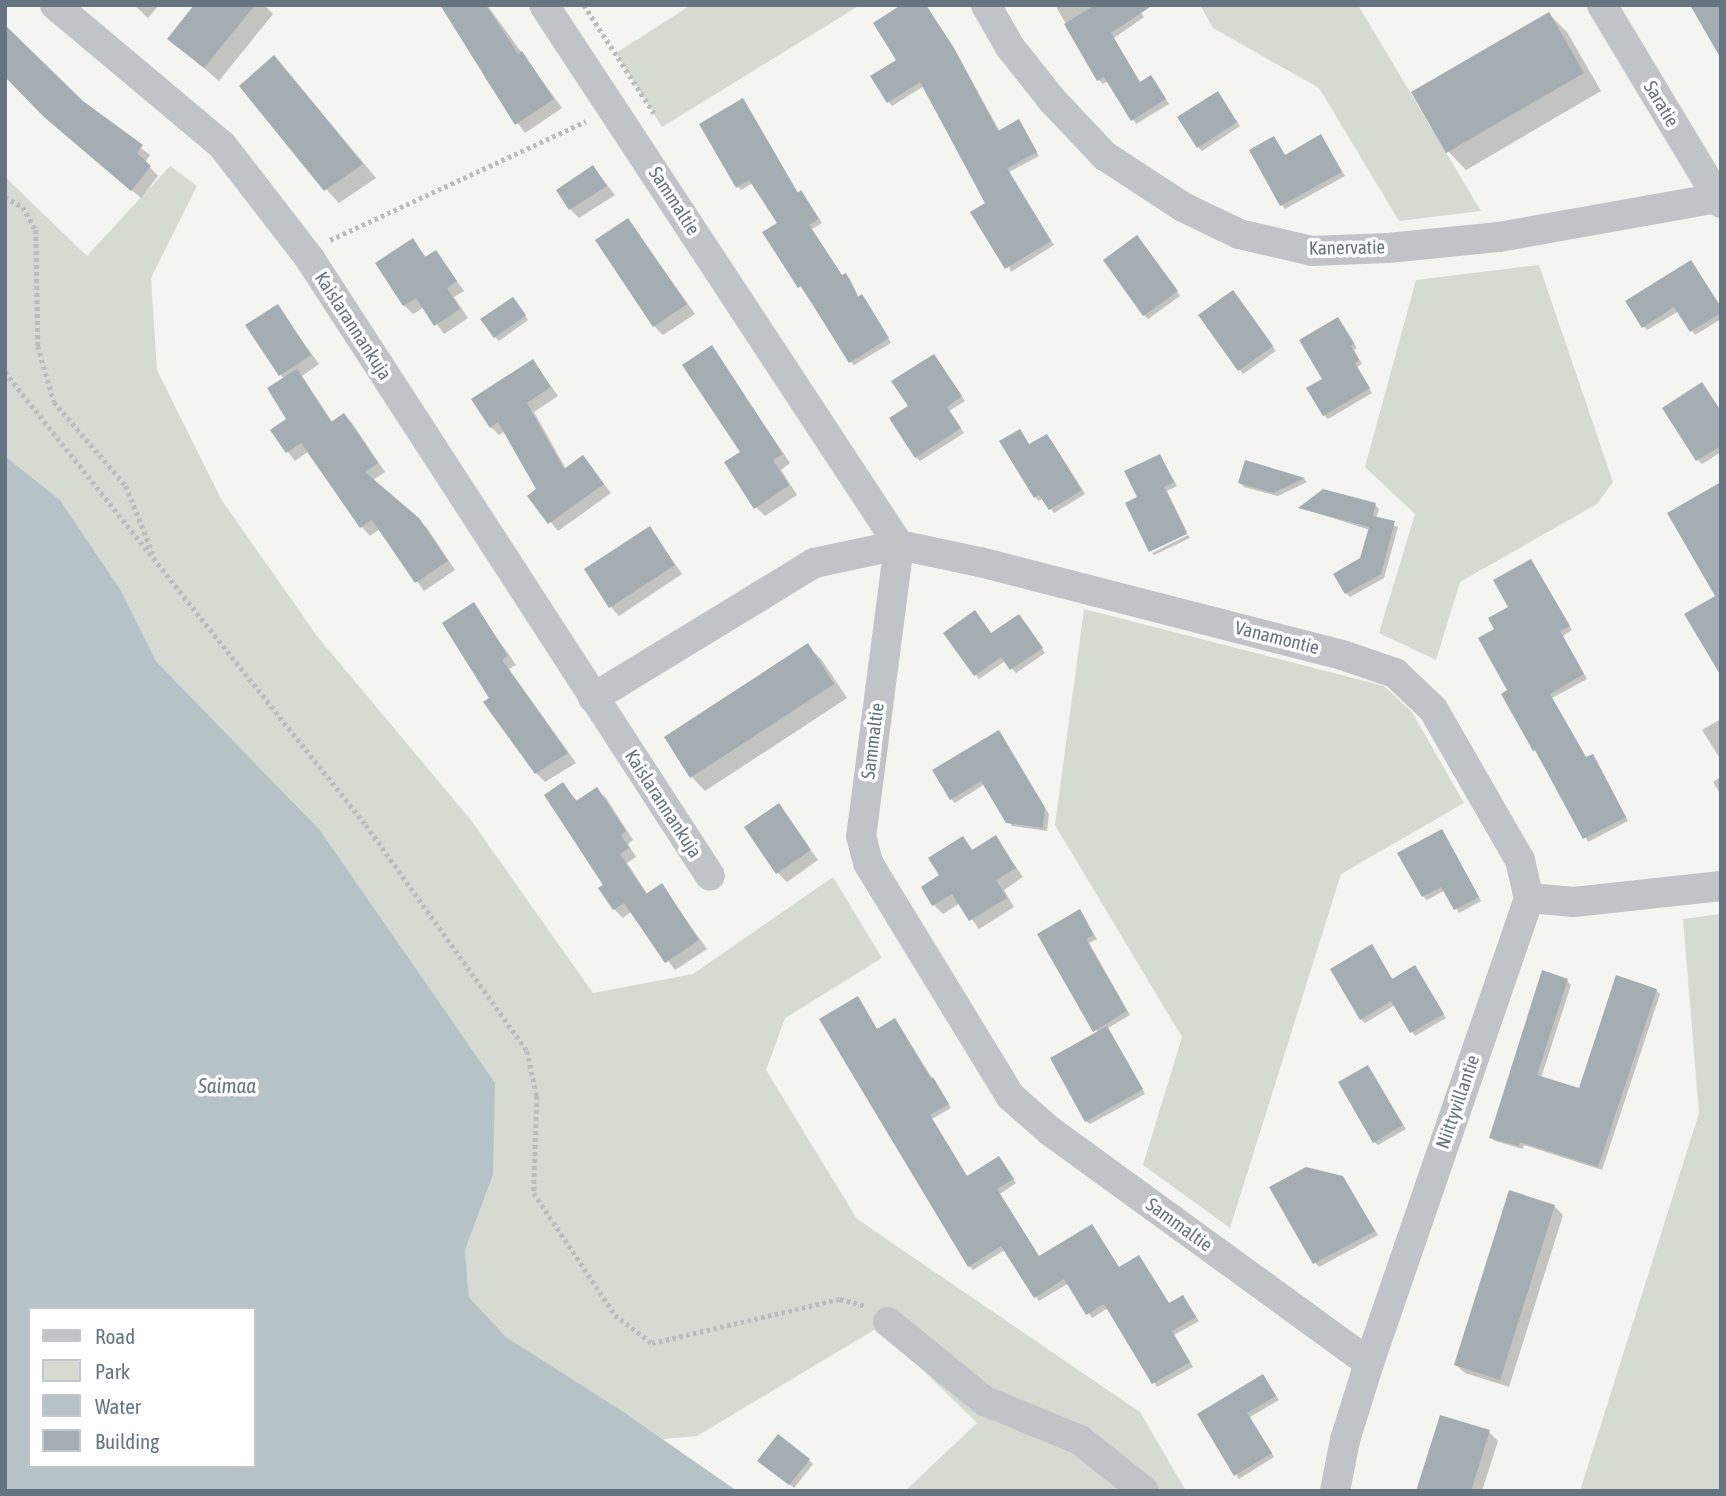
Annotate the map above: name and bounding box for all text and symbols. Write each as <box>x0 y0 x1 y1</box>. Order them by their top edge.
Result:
street label: Saratie <box>1639 77 1683 131</box>
street label: Sammaltie <box>644 163 704 239</box>
street label: Kanervatie <box>1309 236 1385 260</box>
street label: Kaislarannankuja <box>310 268 396 384</box>
street label: Vanamontie <box>1233 617 1321 659</box>
street label: Sammaltie <box>857 702 889 780</box>
street label: Kaislarannankuja <box>620 746 706 862</box>
street label: Niittyvillantie <box>1431 1052 1485 1152</box>
water label: Saimaa <box>198 1072 256 1098</box>
street label: Sammaltie <box>1141 1193 1217 1257</box>
legend <box>28 1307 256 1468</box>
text: Road <box>95 1324 135 1348</box>
text: Park <box>95 1359 130 1383</box>
text: Water <box>95 1394 141 1418</box>
text: Building <box>95 1429 159 1453</box>

